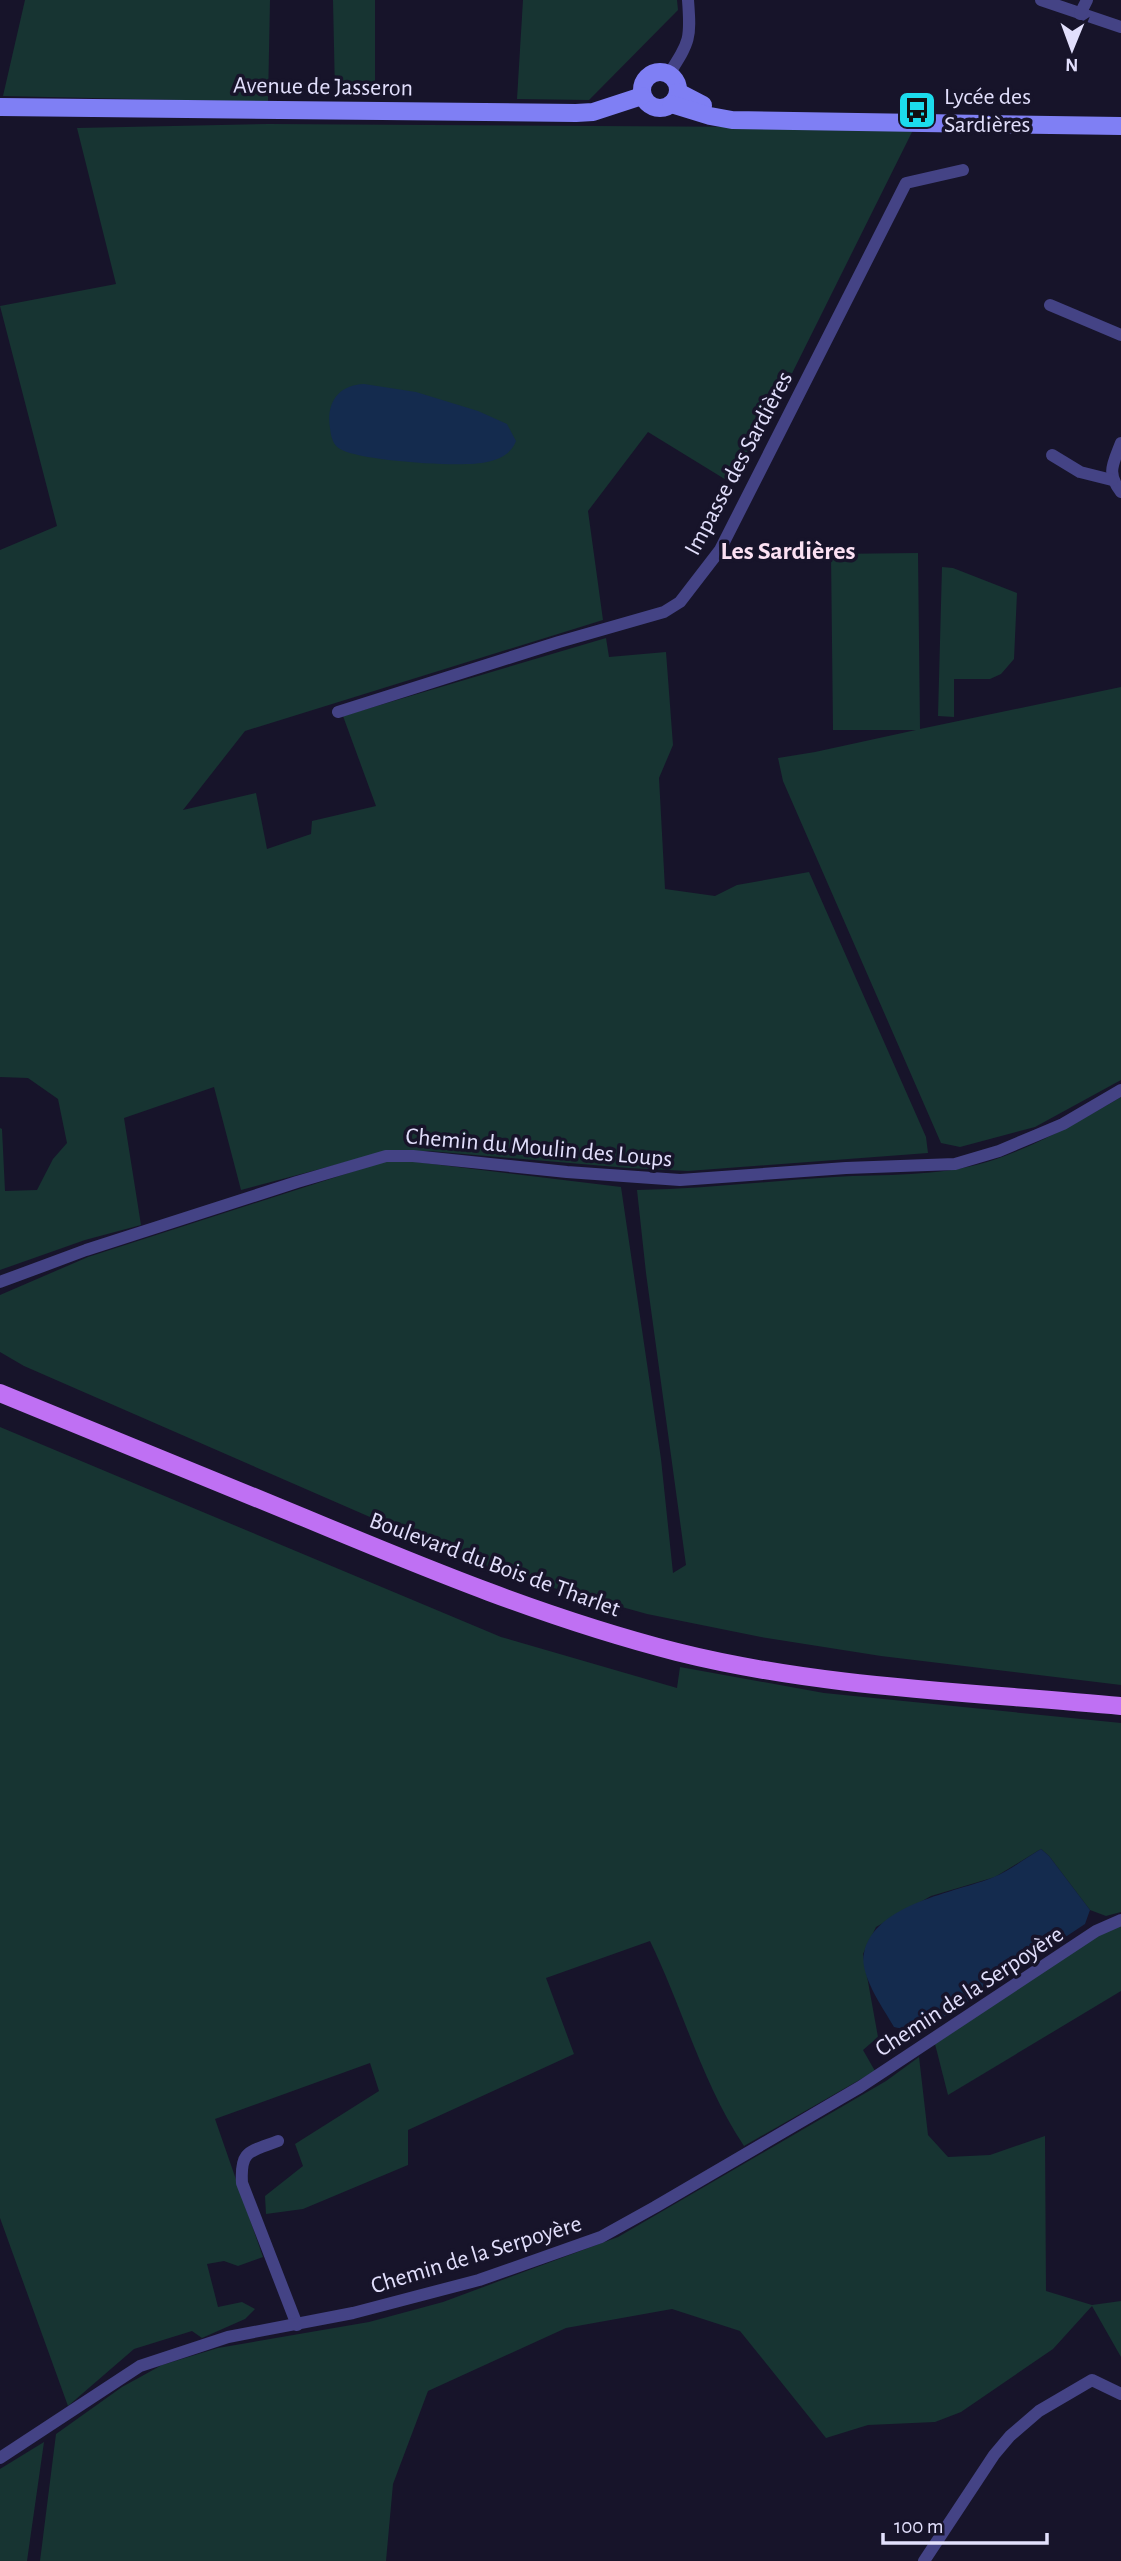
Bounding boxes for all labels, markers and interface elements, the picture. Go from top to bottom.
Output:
north arrow [1037,14,1107,84]
text: N [1065,55,1079,74]
street label: Avenue de Jasseron [233,73,413,101]
place label: Lycée des Sardières [944,85,1031,137]
bus stop icon: Lycée des Sardières [896,89,938,131]
street label: Impasse des Sardières [680,368,797,559]
district label: Les Sardières [720,538,856,564]
street label: Chemin du Moulin des Loups [405,1124,673,1172]
street label: Boulevard du Bois de Tharlet [366,1508,624,1622]
street label: Chemin de la Serpoyère [871,1922,1068,2062]
street label: Chemin de la Serpoyère [368,2211,584,2298]
scale bar [883,2502,1048,2546]
text: 100 m [894,2516,944,2537]

